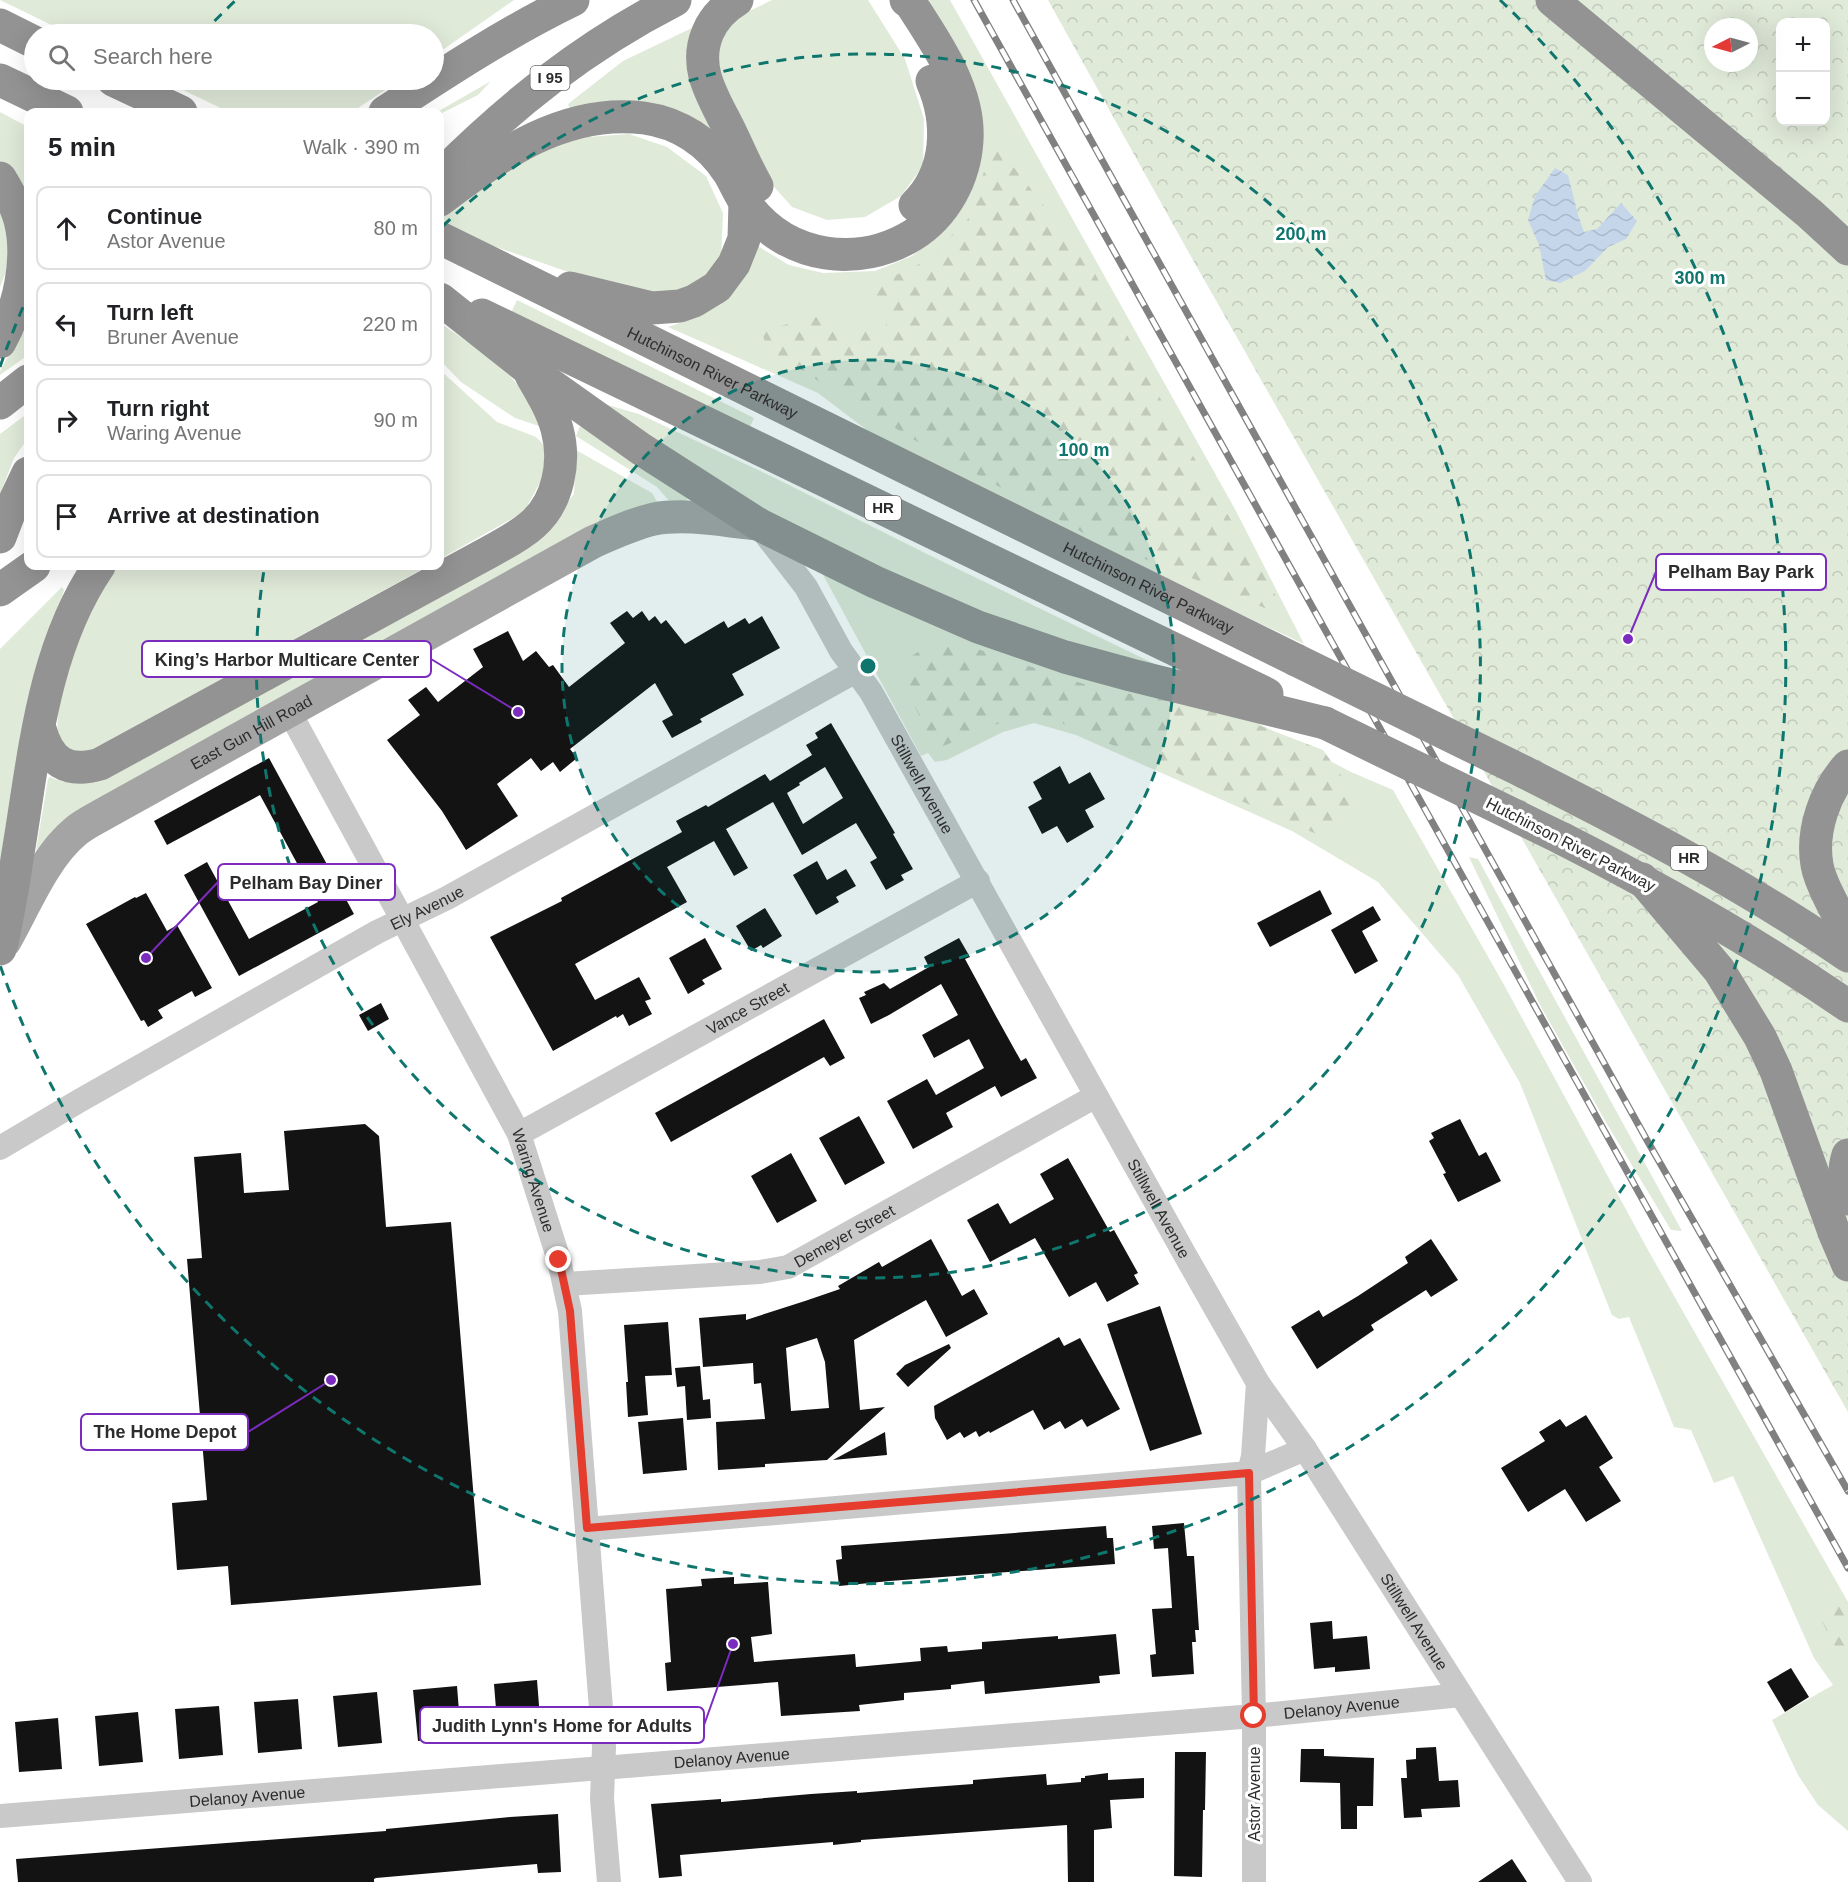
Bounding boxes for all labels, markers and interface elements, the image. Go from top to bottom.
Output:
north arrow [1704,18,1758,72]
map controls [1776,18,1830,126]
button: + [1776,18,1830,72]
search box [24,24,444,90]
icon: search [45,41,78,74]
text: Search here [93,44,213,69]
road number: I 95 [530,66,570,90]
button: − [1776,72,1830,126]
text: 5 min [48,132,116,162]
text: Walk · 390 m [303,136,420,158]
text: Continue [107,204,202,229]
icon: ahead [50,212,83,245]
text: 80 m [374,217,418,239]
text: 200 m [1275,224,1327,244]
text: Astor Avenue [107,230,226,252]
text: 300 m [1674,268,1726,288]
text: Turn left [107,300,193,325]
icon: left [50,308,83,341]
text: 220 m [362,313,418,335]
street label: Hutchinson River Parkway [624,324,800,422]
text: Bruner Avenue [107,326,239,348]
text: Turn right [107,396,209,421]
icon: right [50,404,83,437]
text: 90 m [374,409,418,431]
text: Waring Avenue [107,422,242,444]
text: 100 m [1058,440,1110,460]
road number: HR [865,496,901,520]
icon: arrive [50,500,83,533]
text: Arrive at destination [107,503,320,528]
street label: Hutchinson River Parkway [1060,539,1236,637]
callout: Pelham Bay Park [1656,554,1826,590]
text: Pelham Bay Park [1668,562,1815,582]
callout: King’s Harbor Multicare Center [142,641,431,677]
text: King’s Harbor Multicare Center [155,650,419,670]
centre of rings [858,656,878,676]
street label: East Gun Hill Road [188,692,315,773]
street label: Stillwell Avenue [887,732,956,837]
street label: Hutchinson River Parkway [1483,794,1658,895]
road number: HR [1671,846,1707,870]
callout: Pelham Bay Diner [218,864,395,900]
text: Pelham Bay Diner [229,873,383,893]
street label: Ely Avenue [388,882,467,933]
street label: Vance Street [704,979,792,1038]
street label: Waring Avenue [509,1126,558,1234]
street label: Stillwell Avenue [1124,1156,1193,1261]
street label: Demeyer Street [791,1201,898,1271]
route end [545,1246,571,1272]
callout: The Home Depot [81,1414,248,1450]
text: The Home Depot [93,1422,237,1442]
street label: Stillwell Avenue [1377,1570,1451,1673]
street label: Delanoy Avenue [1283,1693,1400,1722]
route start [1240,1702,1266,1728]
callout: Judith Lynn's Home for Adults [420,1707,704,1743]
text: Judith Lynn's Home for Adults [432,1716,692,1736]
street label: Delanoy Avenue [673,1745,790,1771]
street label: Astor Avenue [1246,1746,1263,1841]
street label: Delanoy Avenue [189,1784,306,1810]

